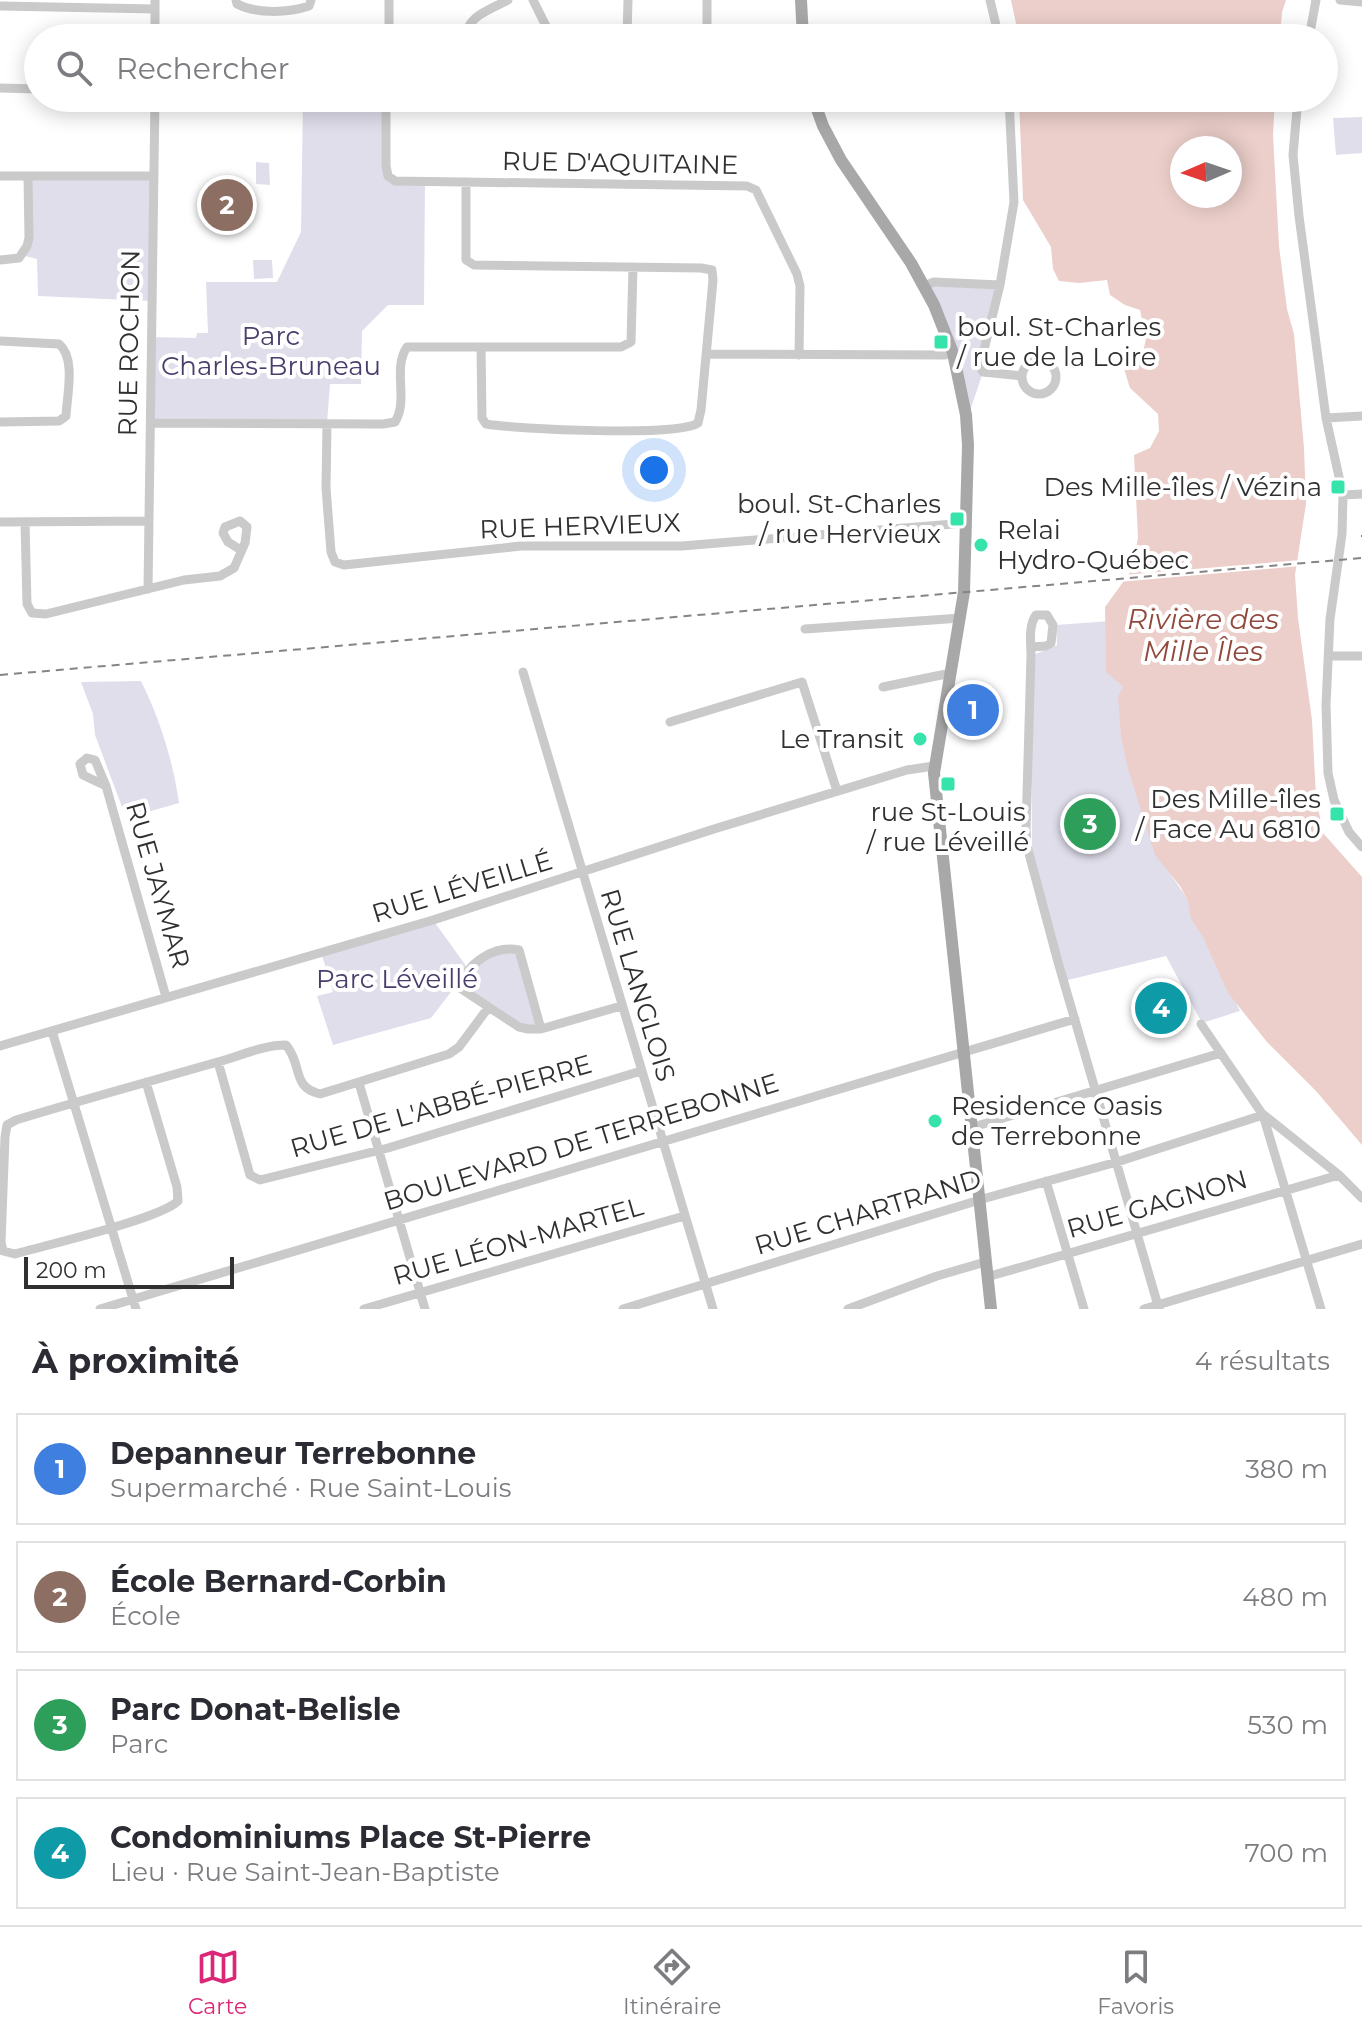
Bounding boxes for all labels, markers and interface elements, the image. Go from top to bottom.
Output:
search box [24,24,1338,112]
icon: search [52,46,96,90]
text: Rechercher [116,50,290,87]
north arrow [1170,136,1242,208]
street label: RUE D'AQUITAINE [502,145,738,181]
pin: 2 [201,175,253,235]
street label: RUE ROCHON [111,249,147,437]
place label: boul. St-Charles / rue de la Loire [956,311,1161,373]
park label: Parc Charles-Bruneau [161,320,381,382]
marker: boul. St-Charles / rue de la Loire [932,333,950,351]
your location [634,450,674,490]
place label: Des Mille-îles / Vézina [1043,471,1322,503]
marker: Des Mille-îles / Vézina [1329,478,1347,496]
place label: boul. St-Charles / rue Hervieux [737,488,941,550]
street label: RUE HERVIEUX [479,506,681,546]
marker: boul. St-Charles / rue Hervieux [948,510,966,528]
place label: Relai Hydro-Québec [997,514,1189,576]
marker: Relai Hydro-Québec [972,536,990,554]
water label: Rivière des Mille Îles [1127,602,1279,668]
pin: 1 [947,680,999,740]
place label: Le Transit [780,723,904,755]
marker: Le Transit [911,730,929,748]
marker: rue St-Louis / rue Léveillé [939,775,957,793]
place label: Des Mille-îles / Face Au 6810 [1135,783,1321,845]
pin: 3 [1064,794,1116,854]
place label: rue St-Louis / rue Léveillé [866,796,1029,858]
street label: RUE JAYMAR [119,798,197,972]
marker: Des Mille-îles / Face Au 6810 [1328,805,1346,823]
street label: RUE LÉVEILLÉ [368,844,556,930]
street label: RUE LANGLOIS [594,885,682,1085]
park label: Parc Léveillé [316,963,478,995]
pin: 4 [1135,978,1187,1038]
street label: RUE DE L'ABBÉ-PIERRE [287,1048,595,1164]
street label: BOULEVARD DE TERREBONNE [380,1067,782,1217]
place label: Residence Oasis de Terrebonne [951,1090,1163,1152]
marker: Residence Oasis de Terrebonne [926,1112,944,1130]
street label: RUE CHARTRAND [751,1162,985,1262]
street label: RUE GAGNON [1063,1163,1251,1245]
street label: RUE LÉON-MARTEL [389,1190,647,1292]
scale bar [24,1253,234,1289]
text: 200 m [36,1257,107,1284]
text: À proximité [32,1340,239,1382]
text: 4 résultats [1195,1345,1330,1377]
text: Depanneur Terrebonne [110,1435,476,1472]
text: 1 [55,1453,65,1485]
text: 380 m [1245,1453,1328,1485]
text: Supermarché · Rue Saint-Louis [110,1472,511,1504]
text: École Bernard-Corbin [110,1563,447,1600]
text: 2 [52,1581,68,1613]
text: 480 m [1242,1581,1328,1613]
text: École [110,1600,181,1632]
text: Parc Donat-Belisle [110,1691,401,1728]
text: 3 [52,1709,68,1741]
text: 530 m [1247,1709,1328,1741]
text: Parc [110,1728,168,1760]
text: Condominiums Place St-Pierre [110,1819,591,1856]
text: 4 [51,1837,69,1869]
text: 700 m [1244,1837,1328,1869]
text: Lieu · Rue Saint-Jean-Baptiste [110,1856,500,1888]
tab: Carte [188,1945,247,2020]
tab: Itinéraire [623,1945,721,2020]
tab: Favoris [1097,1945,1174,2020]

